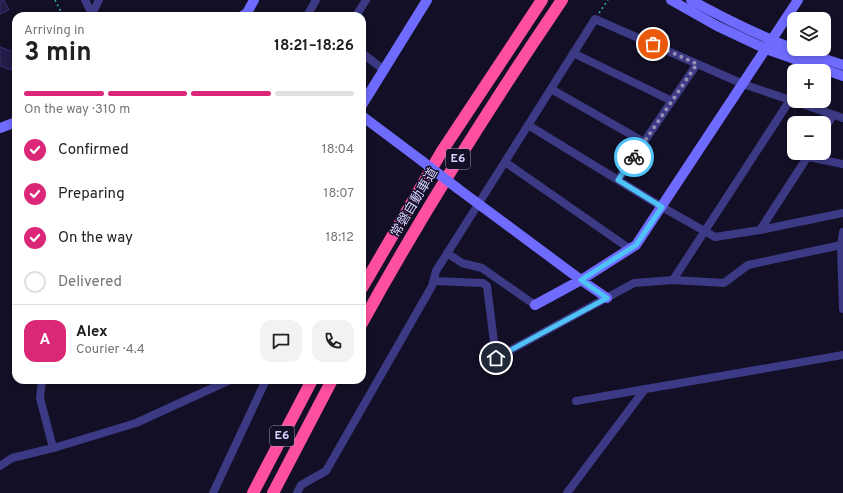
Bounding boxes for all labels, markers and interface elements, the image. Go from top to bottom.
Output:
map controls [787,12,831,160]
button: layers [787,12,831,56]
text: Arriving in [24,23,85,39]
pin [636,27,670,61]
icon: bag [642,33,664,55]
text: 3 min [24,37,92,70]
text: 18:21–18:26 [274,37,354,56]
button: + [787,64,831,108]
text: On the way · 310 m [24,102,130,118]
button: − [787,116,831,160]
courier [614,137,654,177]
icon: check [24,139,46,161]
text: Confirmed [58,141,129,160]
text: 18:04 [322,142,354,158]
icon: bike [623,146,645,168]
road number: E6 [446,149,470,169]
street label: 常磐自動車道 [388,165,442,241]
icon: check [24,183,46,205]
text: Preparing [58,185,125,204]
text: 18:07 [324,186,354,202]
icon: check [24,227,46,249]
text: On the way [58,229,133,248]
text: 18:12 [325,230,354,246]
text: Delivered [58,273,122,292]
button: chat [260,320,302,362]
button: phone [312,320,354,362]
text: Alex [76,323,108,342]
text: A [40,331,50,350]
pin [479,341,513,375]
text: Courier · 4.4 [76,342,145,358]
icon: home [485,347,507,369]
road number: E6 [270,426,294,446]

